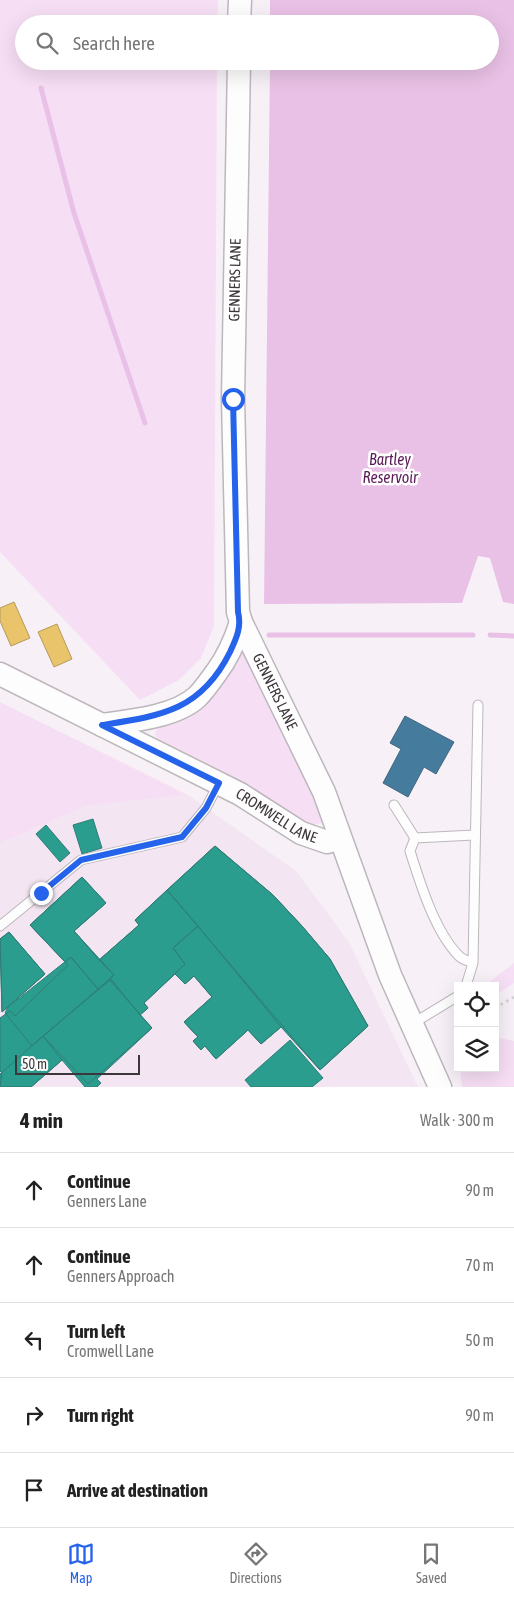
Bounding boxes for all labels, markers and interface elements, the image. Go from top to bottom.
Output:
search box [15,15,499,70]
icon: search [33,29,61,57]
text: Search here [73,32,155,54]
street label: GENNERS LANE [225,238,244,321]
route start [222,388,245,411]
water label: Bartley Reservoir [362,450,419,486]
street label: GENNERS LANE [250,650,301,733]
street label: CROMWELL LANE [233,784,320,846]
route end [30,882,53,905]
map controls [454,982,499,1072]
button: locate [454,982,499,1027]
button: layers [454,1027,499,1072]
scale bar [15,1052,140,1075]
text: 50 m [22,1056,47,1072]
text: 4 min [20,1108,63,1132]
text: Walk · 300 m [420,1111,494,1129]
text: Continue [67,1170,131,1192]
icon: ahead [20,1176,48,1204]
text: 90 m [465,1181,494,1199]
text: Genners Lane [67,1192,147,1210]
text: Continue [67,1245,131,1267]
icon: ahead [20,1251,48,1279]
text: 70 m [465,1256,494,1274]
text: Genners Approach [67,1267,174,1285]
text: Turn left [67,1320,125,1342]
icon: left [20,1326,48,1354]
text: 50 m [465,1331,494,1349]
text: Cromwell Lane [67,1342,154,1360]
icon: right [20,1401,48,1429]
text: Turn right [67,1404,134,1426]
text: 90 m [465,1406,494,1424]
icon: arrive [20,1476,48,1504]
text: Arrive at destination [67,1479,208,1501]
tab: Map [67,1540,95,1586]
tab: Directions [229,1540,282,1586]
tab: Saved [416,1540,447,1586]

